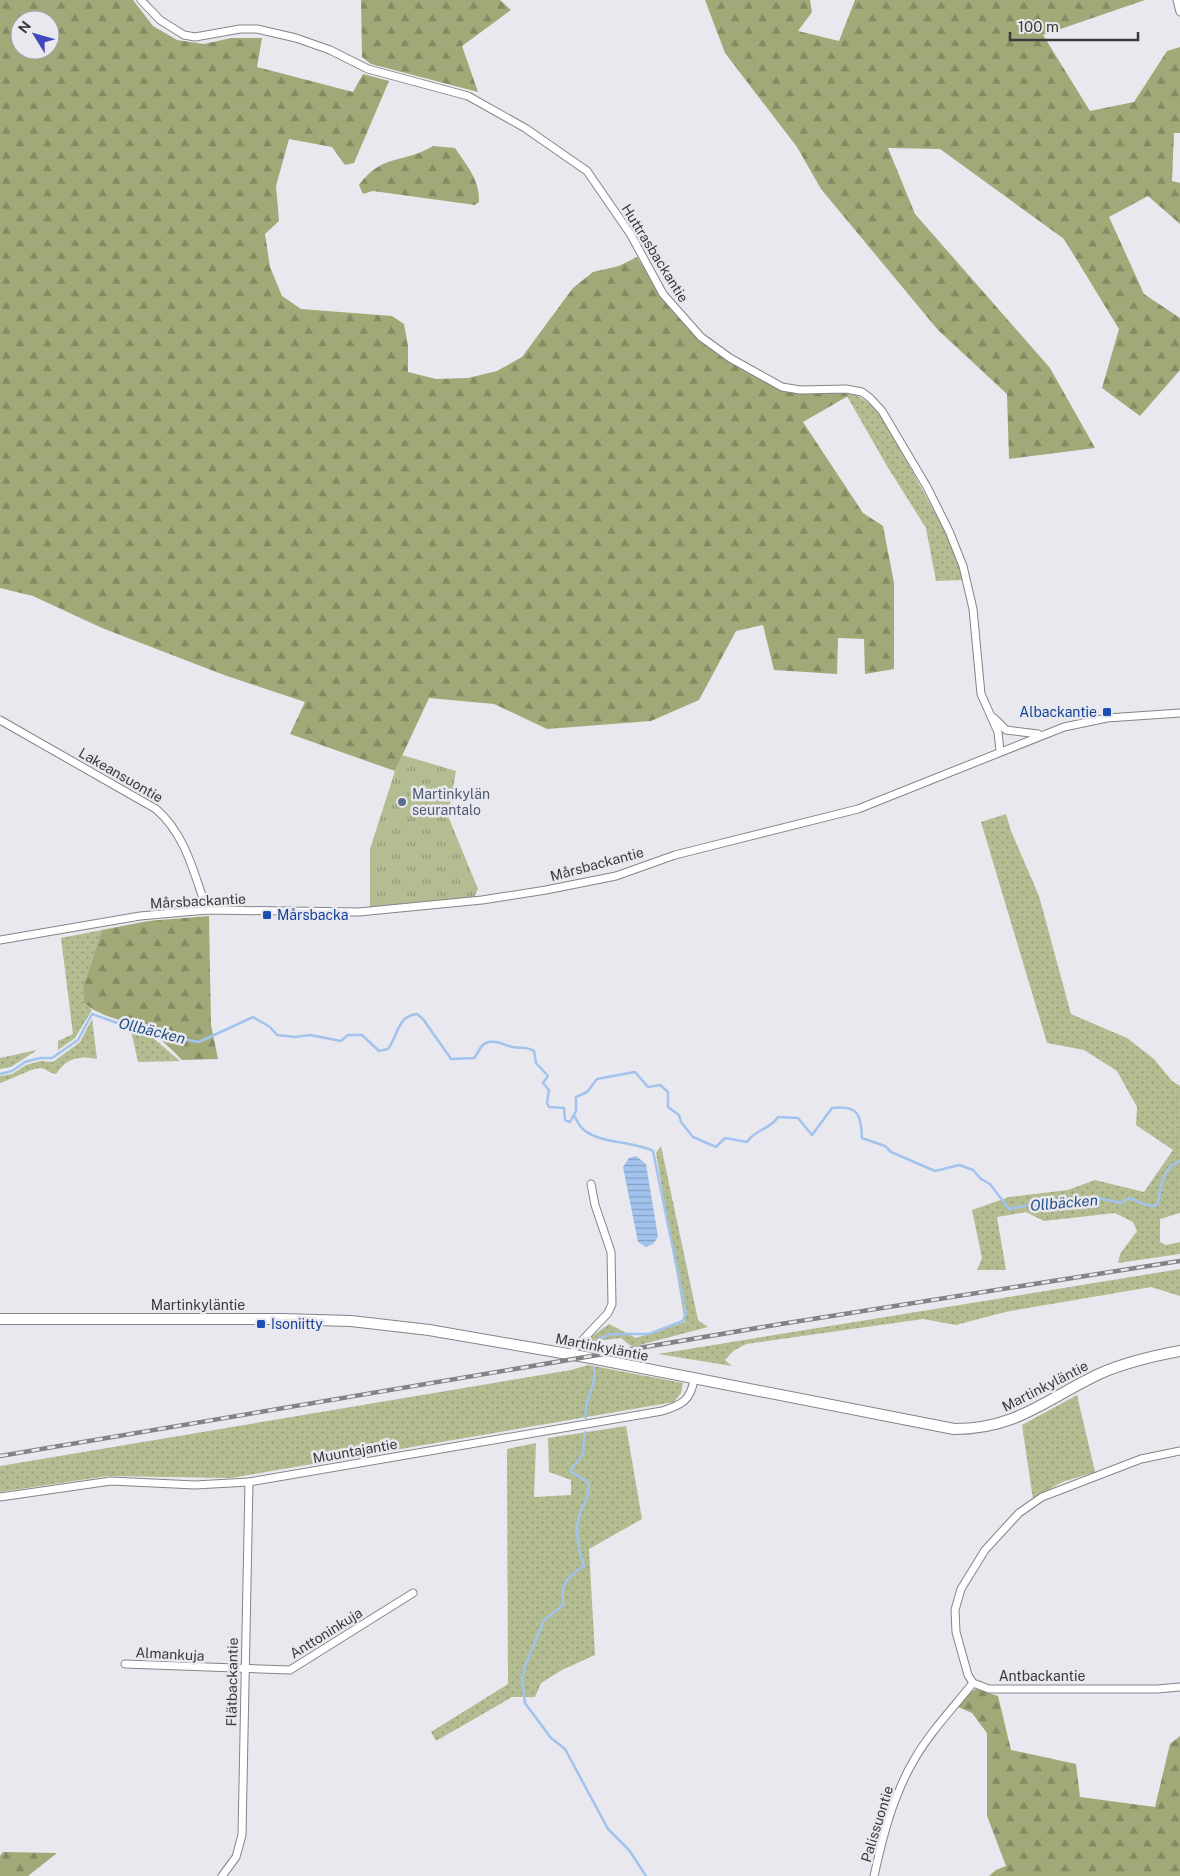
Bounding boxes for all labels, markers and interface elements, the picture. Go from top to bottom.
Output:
north arrow [10,10,60,60]
scale bar [1010,10,1138,42]
text: N [15,18,34,36]
text: 100 m [1018,18,1059,35]
street label: Huttrasbackantie [618,201,692,305]
place label: Albackantie [1019,704,1097,720]
marker: Albackantie [1101,706,1113,718]
street label: Lakeansuontie [76,744,166,806]
place label: Martinkylän seurantalo [412,786,490,818]
marker: Martinkylän seurantalo [396,796,408,808]
street label: Mårsbackantie [548,844,646,884]
street label: Mårsbackantie [150,890,246,912]
place label: Mårsbacka [277,907,349,923]
marker: Mårsbacka [261,909,273,921]
water label: Ollbäcken [117,1014,187,1047]
water label: Ollbäcken [1029,1191,1099,1214]
street label: Martinkyläntie [151,1297,245,1313]
place label: Isoniitty [271,1316,323,1332]
marker: Isoniitty [255,1318,267,1330]
street label: Martinkyläntie [554,1330,650,1364]
street label: Martinkyläntie [999,1357,1091,1415]
street label: Muuntajantie [311,1436,399,1466]
street label: Anttoninkuja [287,1604,365,1662]
street label: Flätbackantie [223,1637,241,1727]
street label: Almankuja [135,1644,205,1664]
street label: Antbackantie [999,1668,1085,1684]
street label: Palissuontie [858,1784,896,1864]

